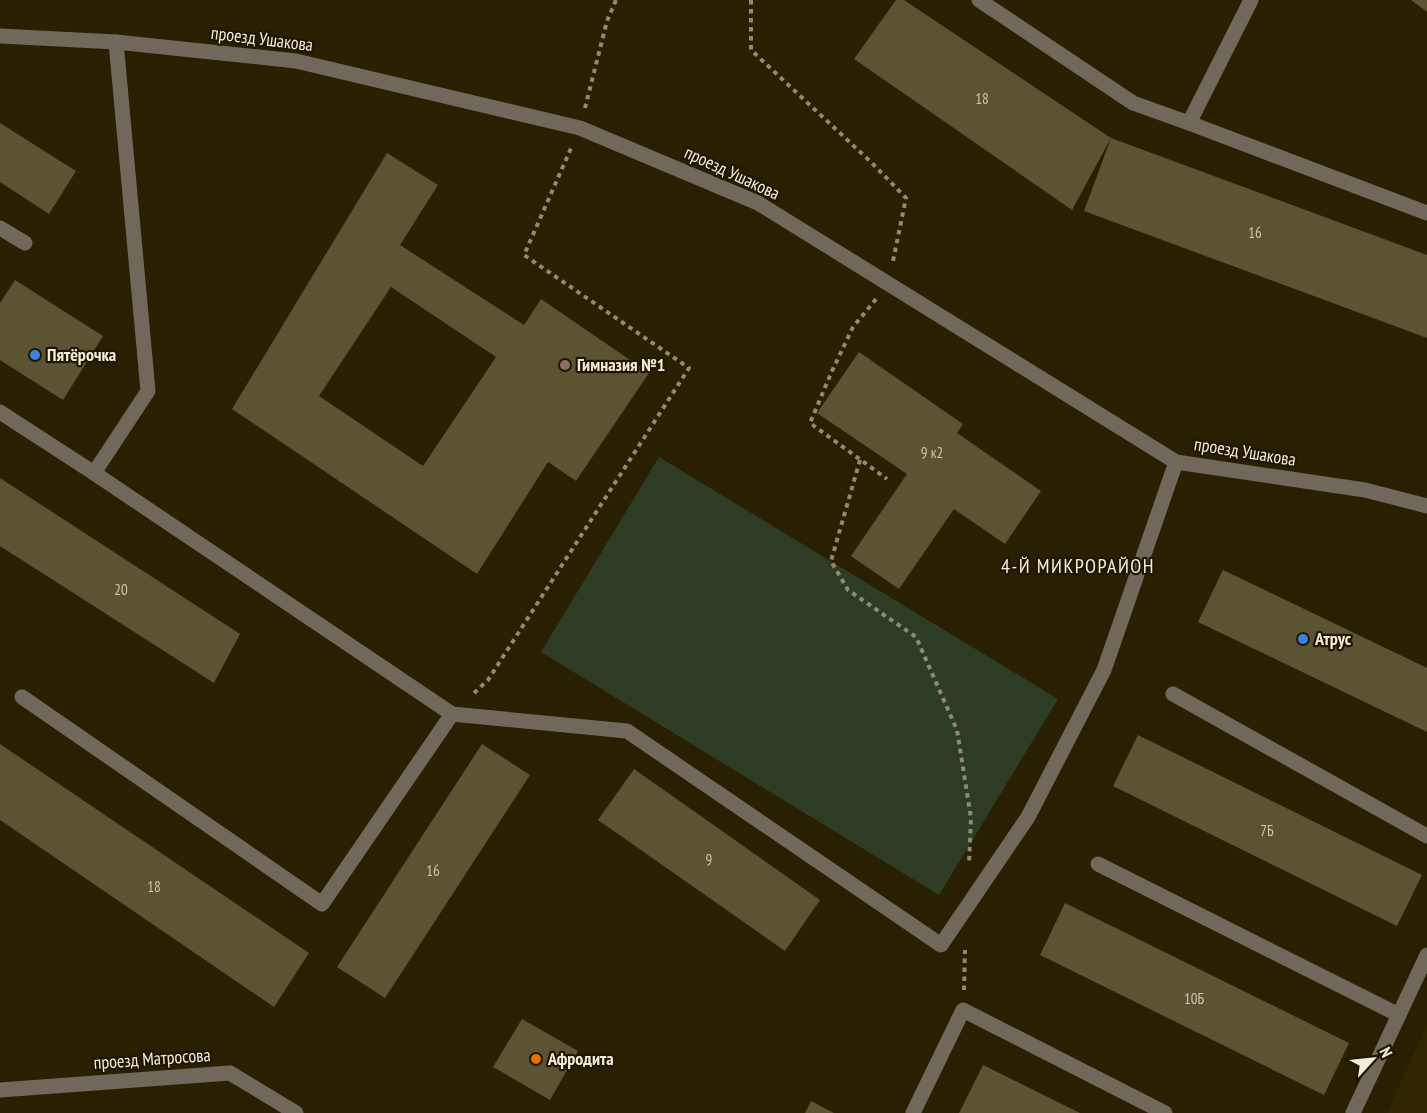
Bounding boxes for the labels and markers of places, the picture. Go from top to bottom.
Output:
place label: Пятёрочка [47,343,116,366]
marker: Пятёрочка [28,348,42,362]
place label: Гимназия №1 [577,353,665,376]
marker: Гимназия №1 [558,358,572,372]
place label: Атрус [1314,627,1352,650]
marker: Атрус [1296,632,1310,646]
place label: Афродита [547,1047,614,1070]
marker: Афродита [529,1052,543,1066]

